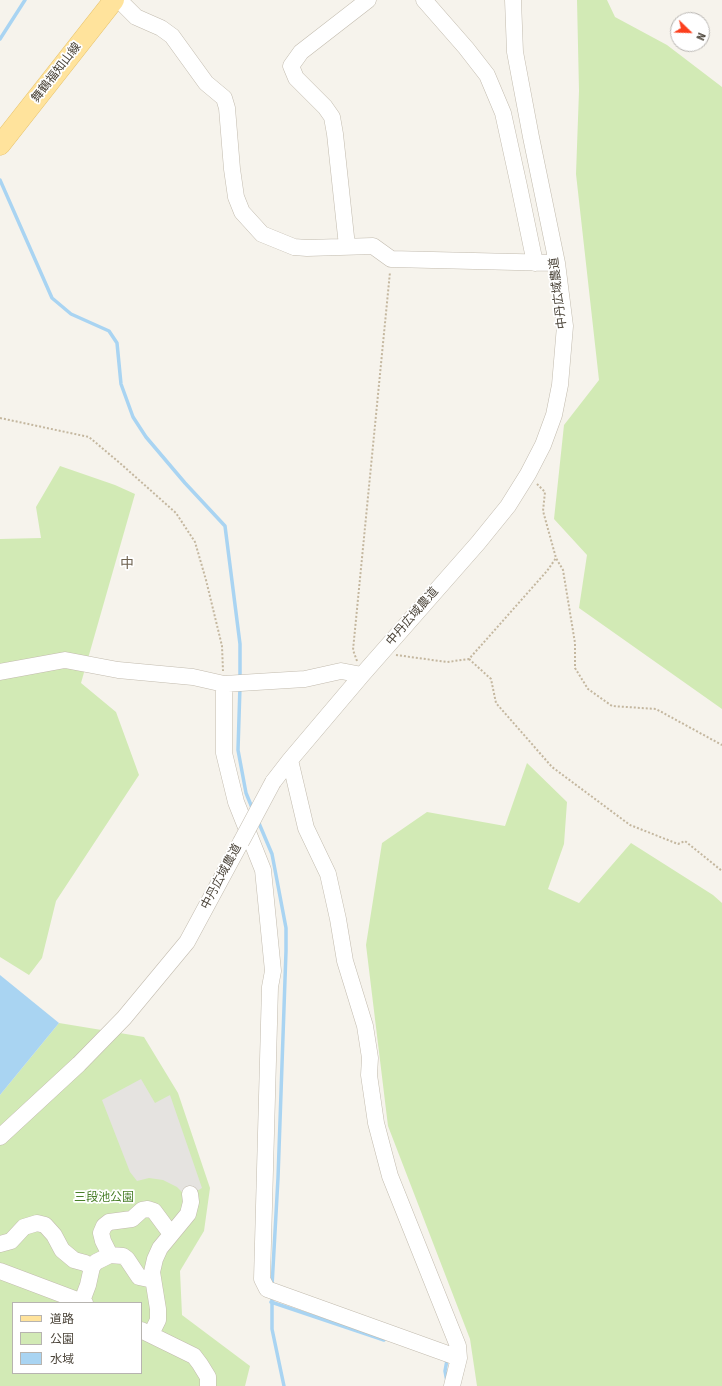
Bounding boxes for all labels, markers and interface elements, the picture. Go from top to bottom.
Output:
north arrow [670,12,710,52]
text: N [692,30,709,43]
street label: 舞鶴福知山線 [29,40,85,106]
street label: 中丹広域農道 [547,256,571,330]
district label: 中 [120,557,134,573]
street label: 中丹広域農道 [384,585,442,649]
street label: 中丹広域農道 [199,842,245,912]
park label: 三段池公園 [74,1191,134,1205]
legend [12,1302,142,1374]
text: 道路 [50,1311,74,1328]
text: 公園 [50,1331,74,1348]
text: 水域 [50,1351,74,1368]

